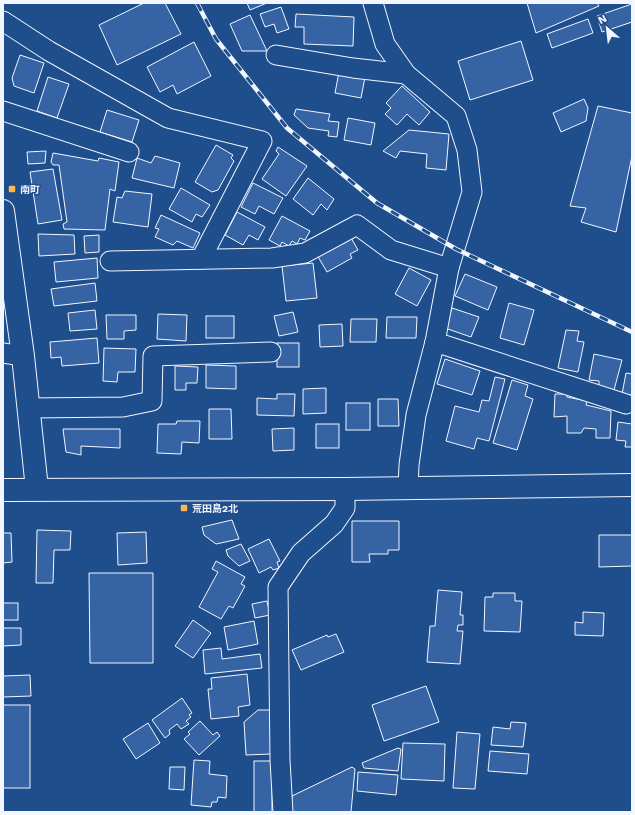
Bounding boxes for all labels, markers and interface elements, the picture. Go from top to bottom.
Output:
north arrow [587,8,627,48]
text: N [596,12,609,27]
marker: 南町 [7,184,17,194]
place label: 南町 [20,184,40,195]
marker: 荒田島2北 [179,503,189,513]
place label: 荒田島2北 [192,503,238,514]

